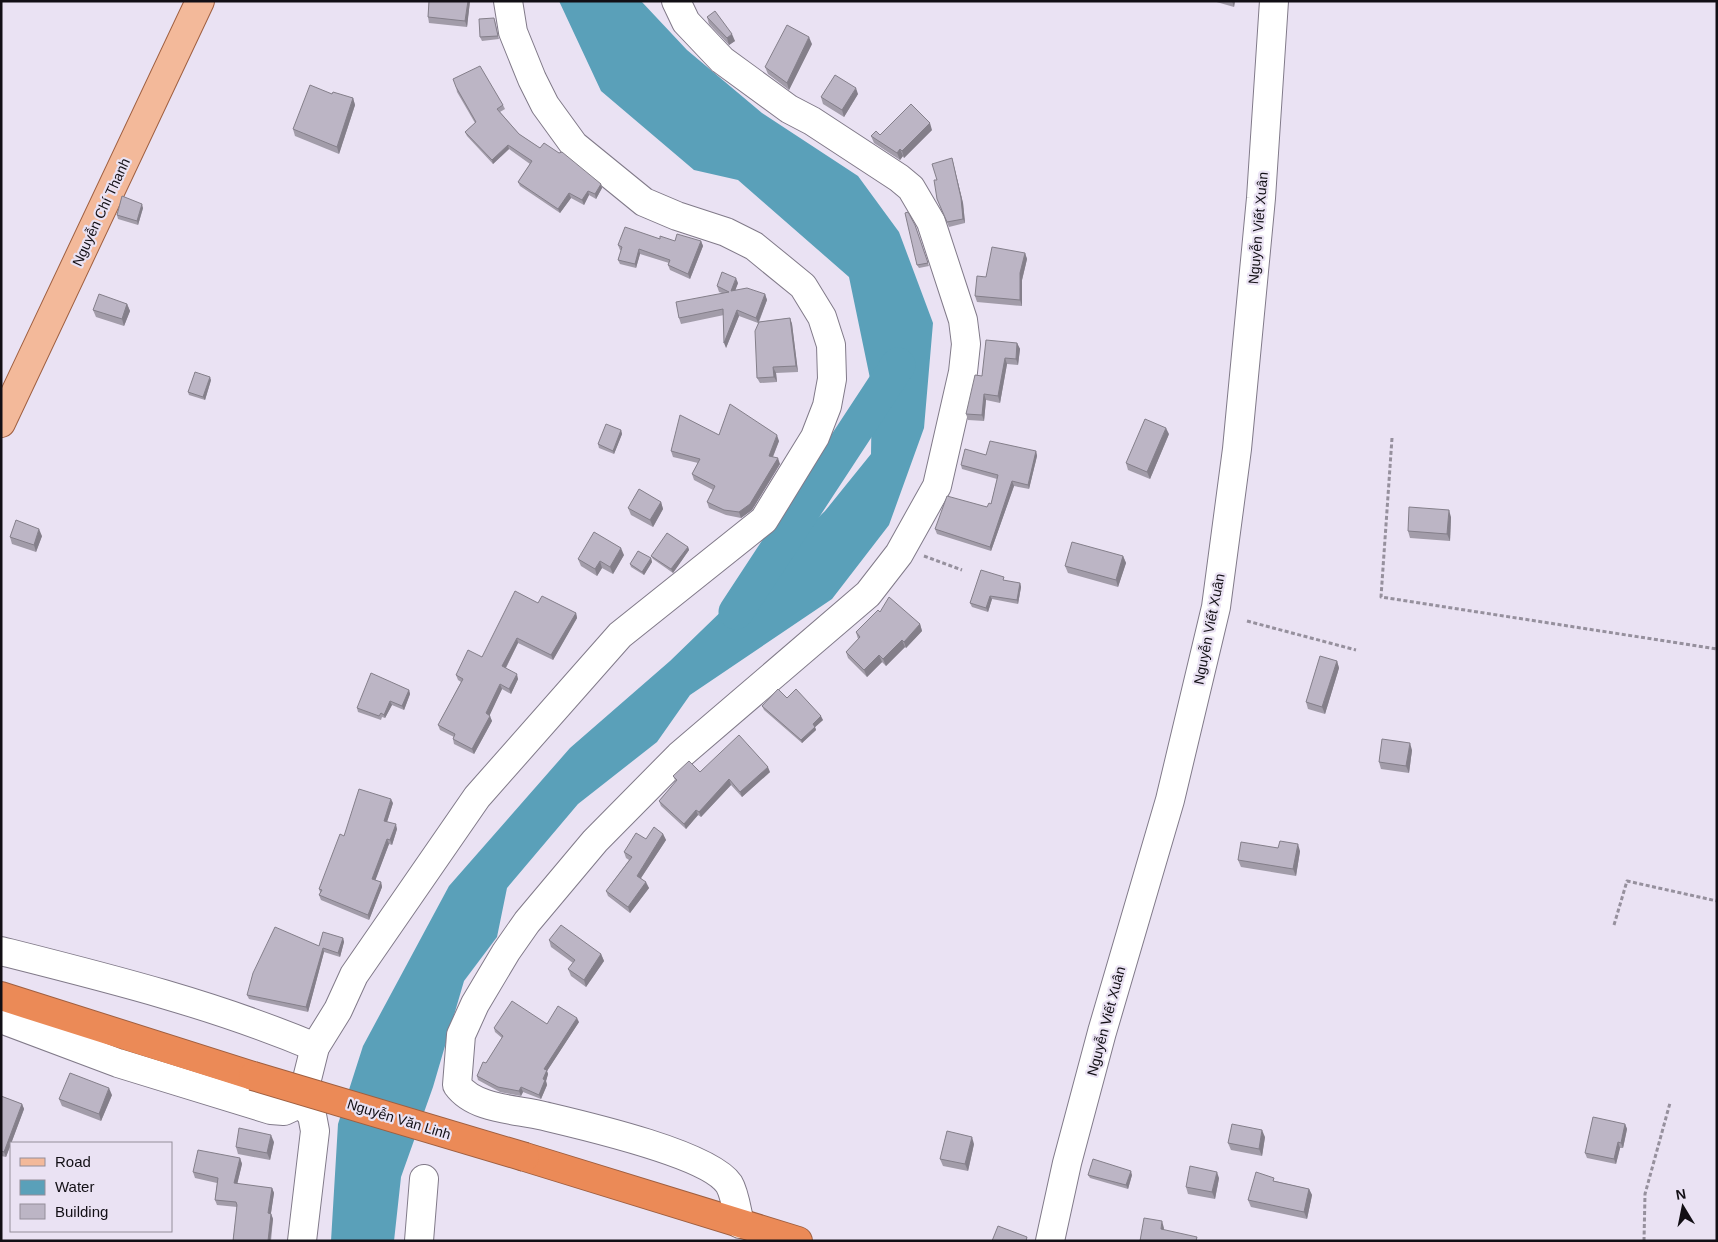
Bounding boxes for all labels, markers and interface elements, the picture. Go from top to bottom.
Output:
street label: Nguyễn Chí Thanh [69,155,133,269]
street label: Nguyễn Viết Xuân [1245,171,1271,285]
street label: Nguyễn Viết Xuân [1190,572,1228,686]
street label: Nguyễn Viết Xuân [1084,965,1128,1077]
street label: Nguyễn Văn Linh [345,1096,453,1142]
legend [10,1142,172,1232]
text: Road [55,1153,91,1170]
text: Water [55,1178,94,1195]
north arrow [1658,1182,1708,1232]
text: N [1674,1185,1687,1203]
text: Building [55,1203,108,1220]

